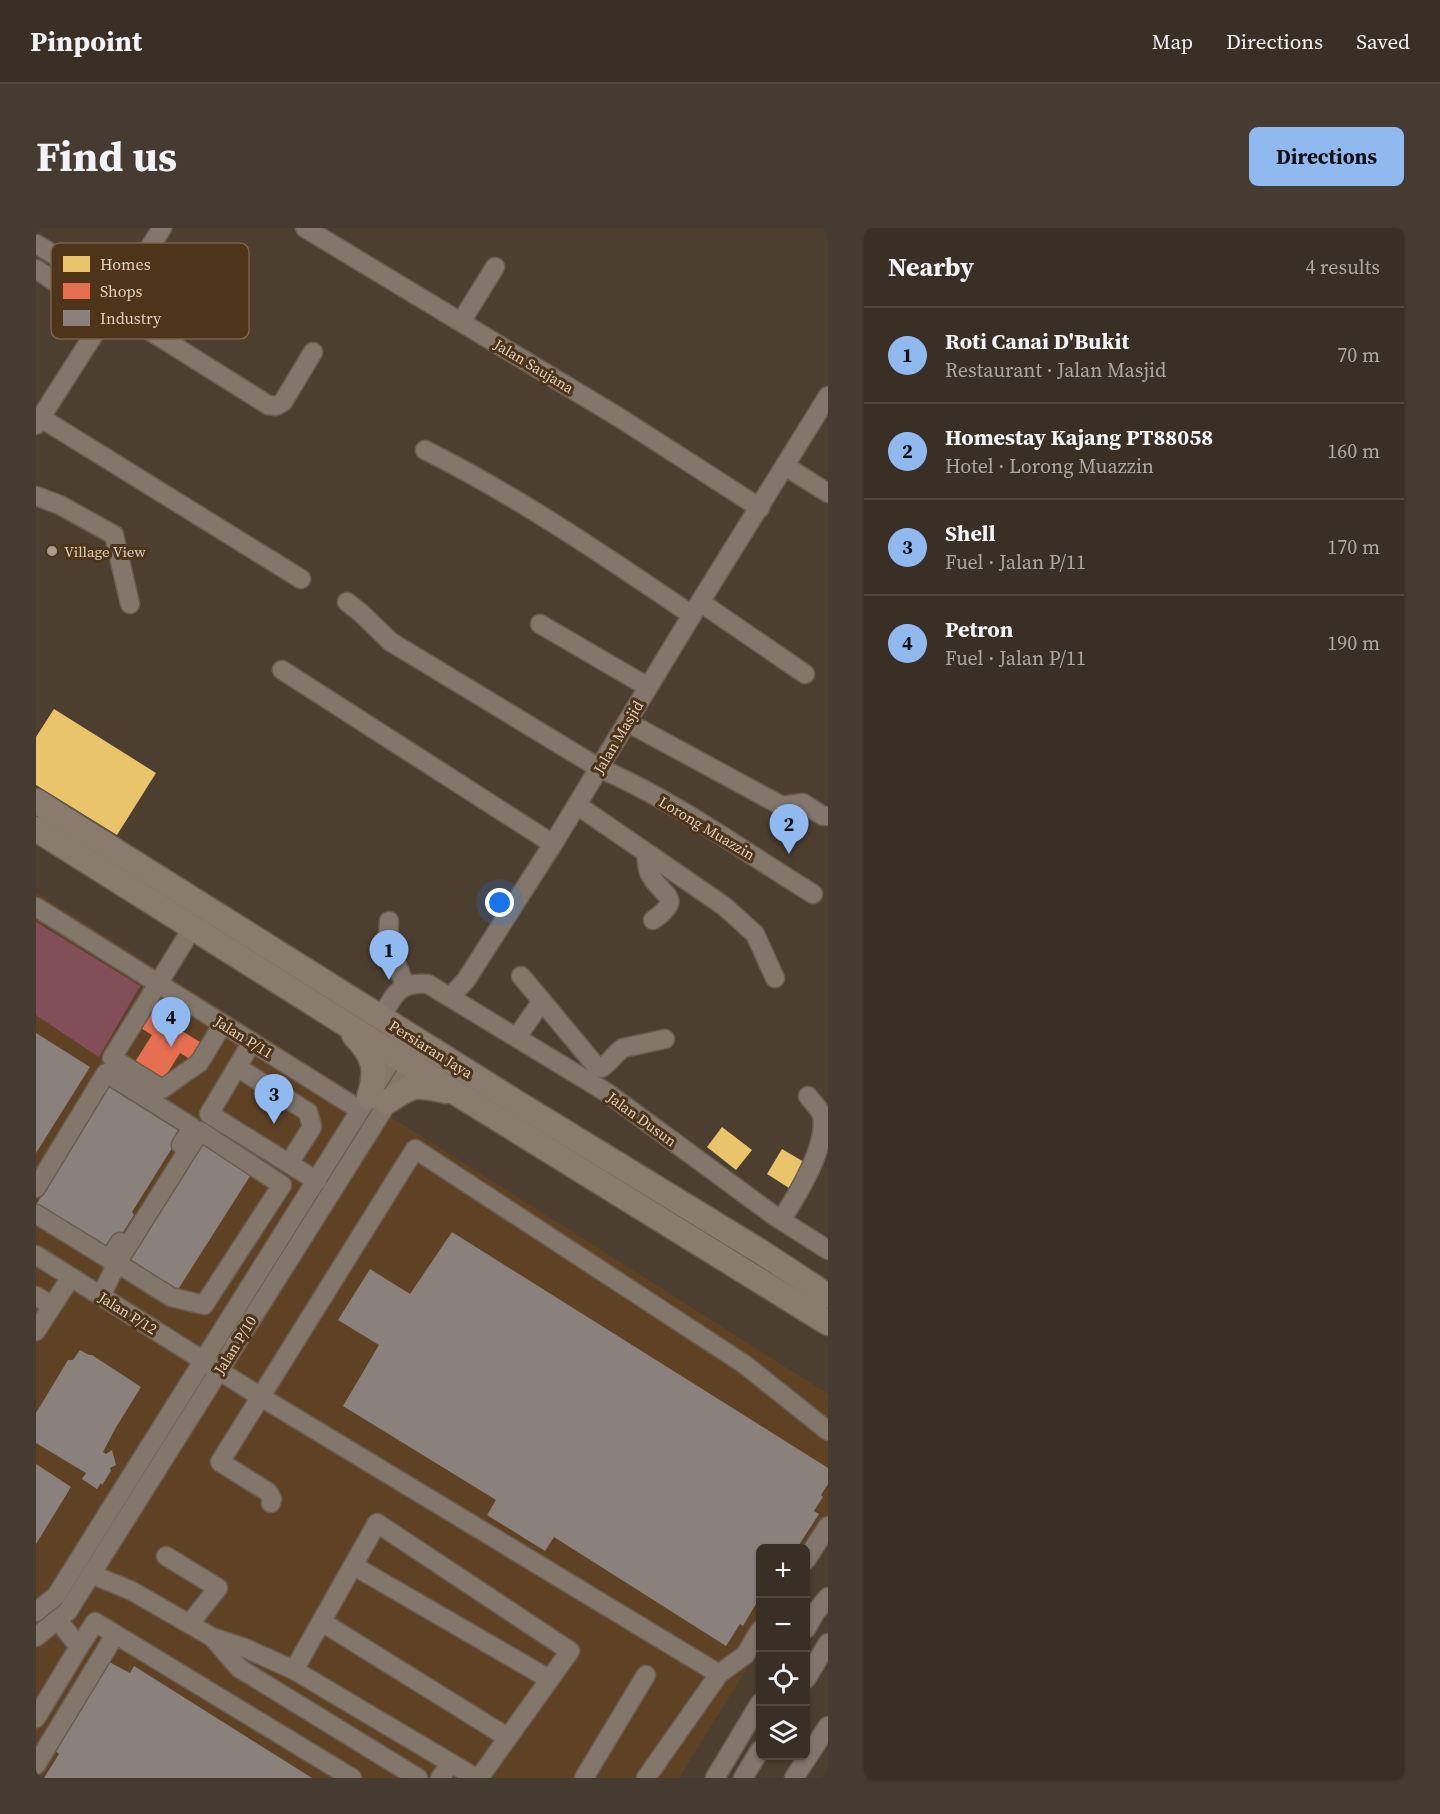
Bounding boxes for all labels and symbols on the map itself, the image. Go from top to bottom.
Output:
legend [51,243,249,339]
text: Homes [100,253,151,275]
text: Shops [100,280,143,302]
text: Industry [100,307,162,329]
street label: Jalan Saujana [489,333,578,398]
place label: Village View [64,541,146,562]
marker: Village View [45,544,59,558]
street label: Jalan Masjid [587,696,648,778]
street label: Lorong Muazzin [655,791,759,865]
pin: 2 [770,804,808,854]
your location [485,888,514,917]
pin: 1 [370,930,408,980]
pin: 4 [152,998,190,1047]
street label: Jalan P/11 [210,1010,277,1063]
street label: Persiaran Jaya [385,1015,477,1083]
pin: 3 [254,1074,294,1124]
street label: Jalan Dusun [602,1086,681,1151]
street label: Jalan P/12 [94,1286,161,1339]
street label: Jalan P/10 [208,1312,261,1379]

